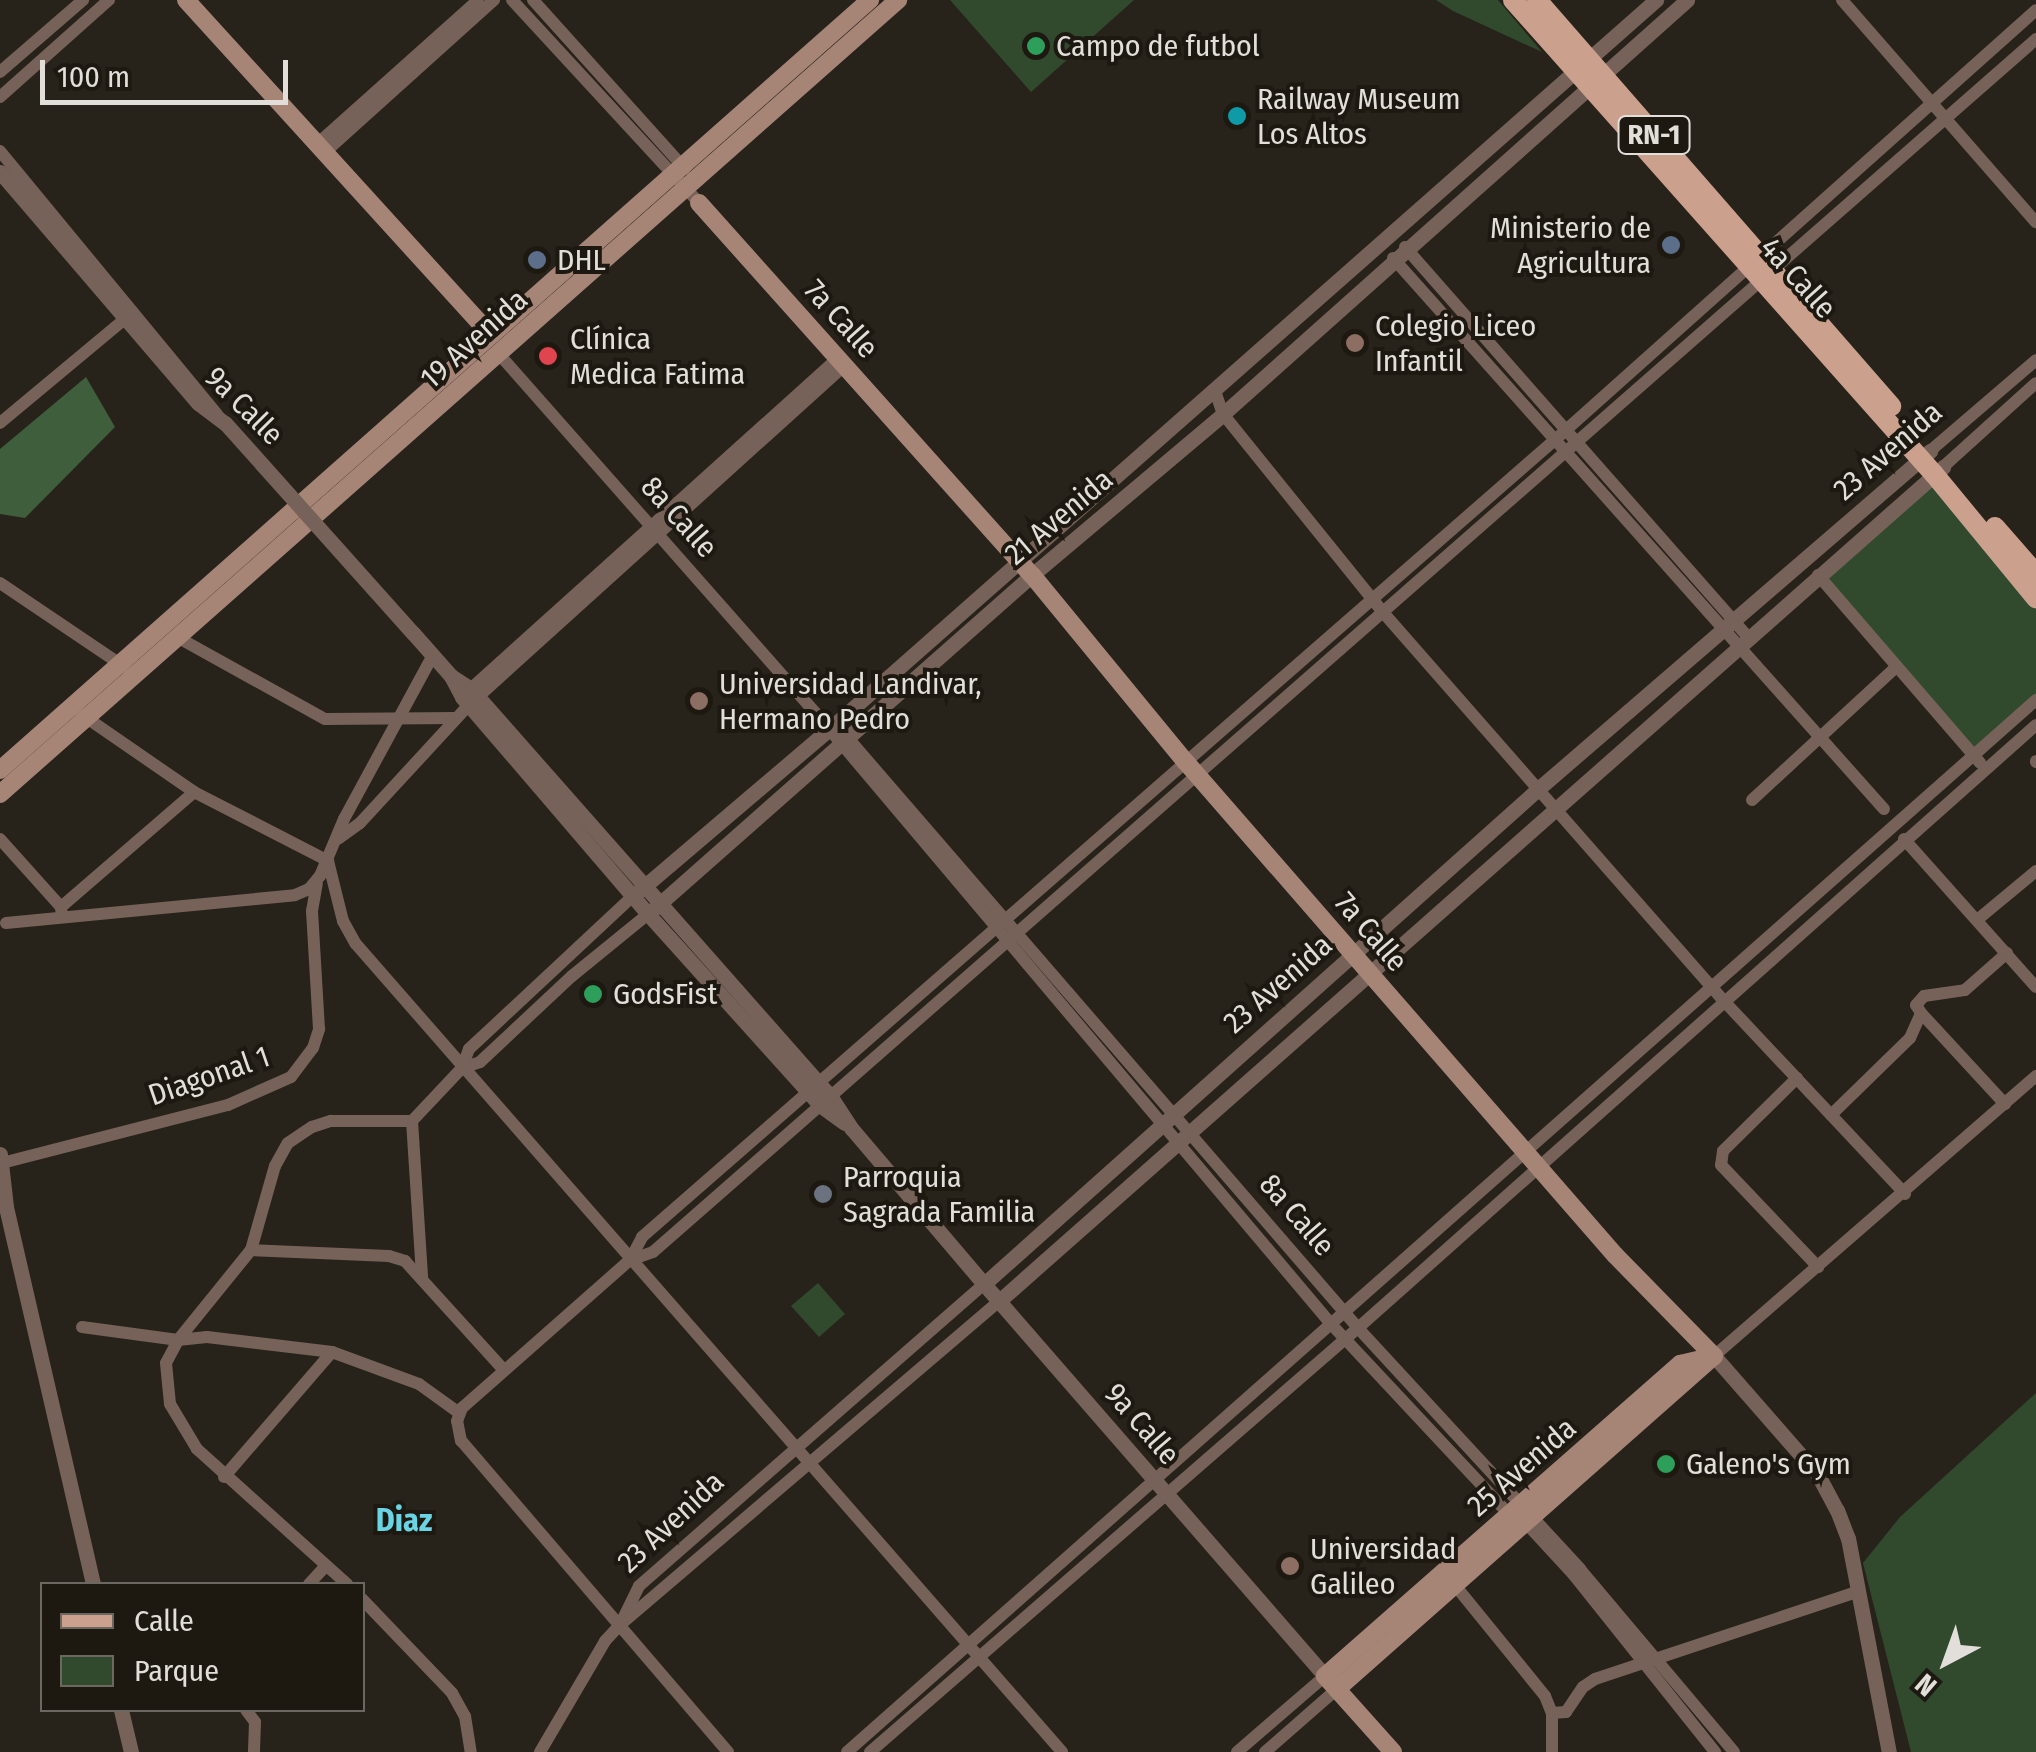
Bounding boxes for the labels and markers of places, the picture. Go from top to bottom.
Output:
place label: Campo de futbol [1056,28,1260,64]
marker: Campo de futbol [1025,35,1047,57]
place label: Railway Museum Los Altos [1257,81,1461,152]
marker: Railway Museum Los Altos [1226,105,1248,127]
place label: Ministerio de Agricultura [1490,210,1651,280]
marker: Ministerio de Agricultura [1660,234,1682,256]
place label: DHL [557,242,606,278]
marker: DHL [526,249,548,271]
place label: Colegio Liceo Infantil [1375,308,1536,378]
place label: Clínica Medica Fatima [570,321,745,392]
marker: Colegio Liceo Infantil [1344,332,1366,354]
marker: Clínica Medica Fatima [535,343,561,369]
place label: Universidad Landivar, Hermano Pedro [719,666,982,736]
marker: Universidad Landivar, Hermano Pedro [688,690,710,712]
place label: GodsFist [613,976,717,1012]
marker: GodsFist [582,983,604,1005]
place label: Parroquia Sagrada Familia [843,1159,1035,1230]
marker: Parroquia Sagrada Familia [812,1183,834,1205]
place label: Galeno's Gym [1686,1446,1851,1482]
marker: Galeno's Gym [1655,1453,1677,1475]
place label: Universidad Galileo [1310,1531,1456,1602]
marker: Universidad Galileo [1279,1555,1301,1577]

